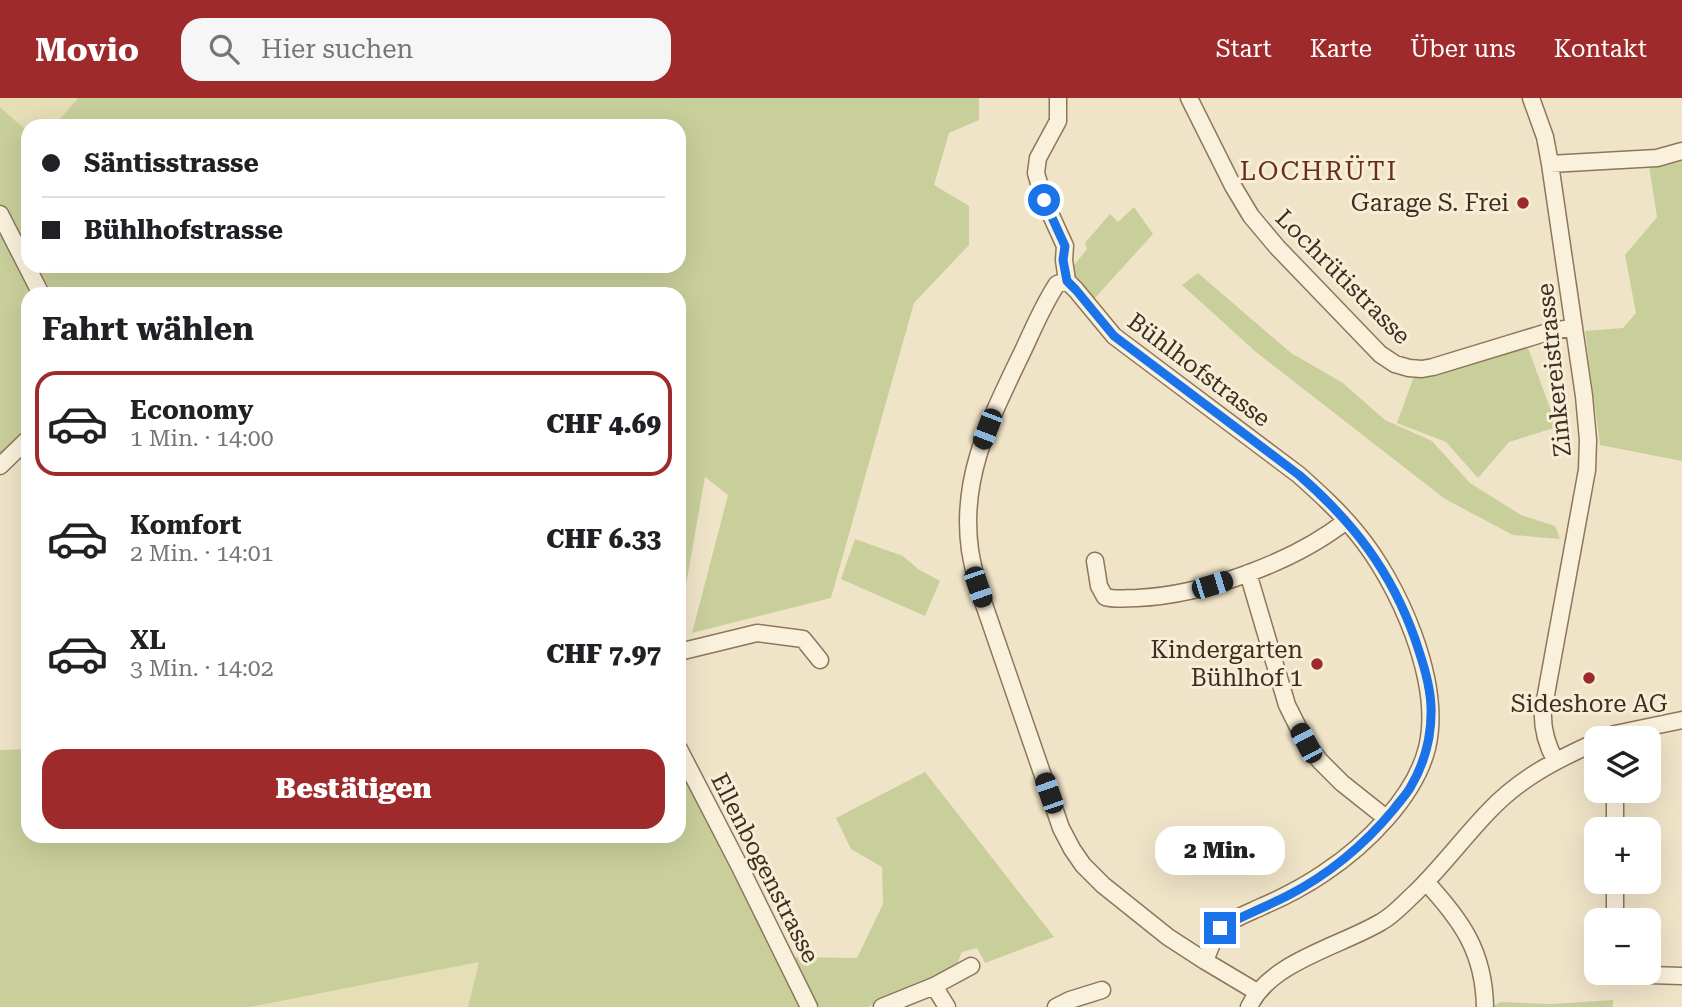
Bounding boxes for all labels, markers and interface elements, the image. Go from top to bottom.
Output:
search box [181,18,671,81]
text: Movio [35,30,139,69]
icon: search [205,30,243,68]
text: Hier suchen [261,34,413,64]
text: Start [1216,35,1272,63]
text: Karte [1310,35,1372,63]
text: Über uns [1410,35,1516,63]
text: Kontakt [1554,35,1647,63]
text: Säntisstrasse [84,148,259,178]
district label: LOCHRÜTI [1240,155,1398,186]
route start [1028,184,1060,216]
place label: Garage S. Frei [1351,189,1509,217]
marker: Garage S. Frei [1515,195,1531,211]
street label: Lochrütistrasse [1270,204,1416,350]
text: Bühlhofstrasse [84,215,283,245]
street label: Zinkereistrasse [1531,282,1577,458]
street label: Bühlhofstrasse [1122,307,1276,433]
text: Fahrt wählen [42,310,254,348]
icon: car [46,392,109,455]
text: Economy [130,395,253,425]
car [970,406,1005,452]
text: CHF 4.69 [546,409,661,439]
text: 1 Min. · 14:00 [130,425,274,452]
icon: car [46,507,109,570]
text: Komfort [130,510,242,540]
text: CHF 6.33 [546,524,661,554]
text: 2 Min. · 14:01 [130,540,274,567]
car [962,564,995,610]
car [1189,569,1236,601]
icon: car [46,622,109,685]
text: XL [130,625,166,655]
place label: Kindergarten Bühlhof 1 [1150,636,1303,692]
text: CHF 7.97 [546,639,661,669]
text: 3 Min. · 14:02 [130,655,274,682]
marker: Kindergarten Bühlhof 1 [1309,656,1325,672]
marker: Sideshore AG [1581,670,1597,686]
place label: Sideshore AG [1511,690,1668,718]
car [1287,720,1326,766]
map controls [1584,726,1661,985]
button: layers [1584,726,1661,803]
button: Bestätigen [42,749,665,829]
street label: Ellenbogenstrasse [705,769,825,967]
car [1033,770,1066,816]
button: + [1584,817,1661,894]
callout: 2 Min. [1155,826,1285,876]
text: 2 Min. [1184,837,1256,864]
button: − [1584,908,1661,985]
route end [1204,912,1236,944]

